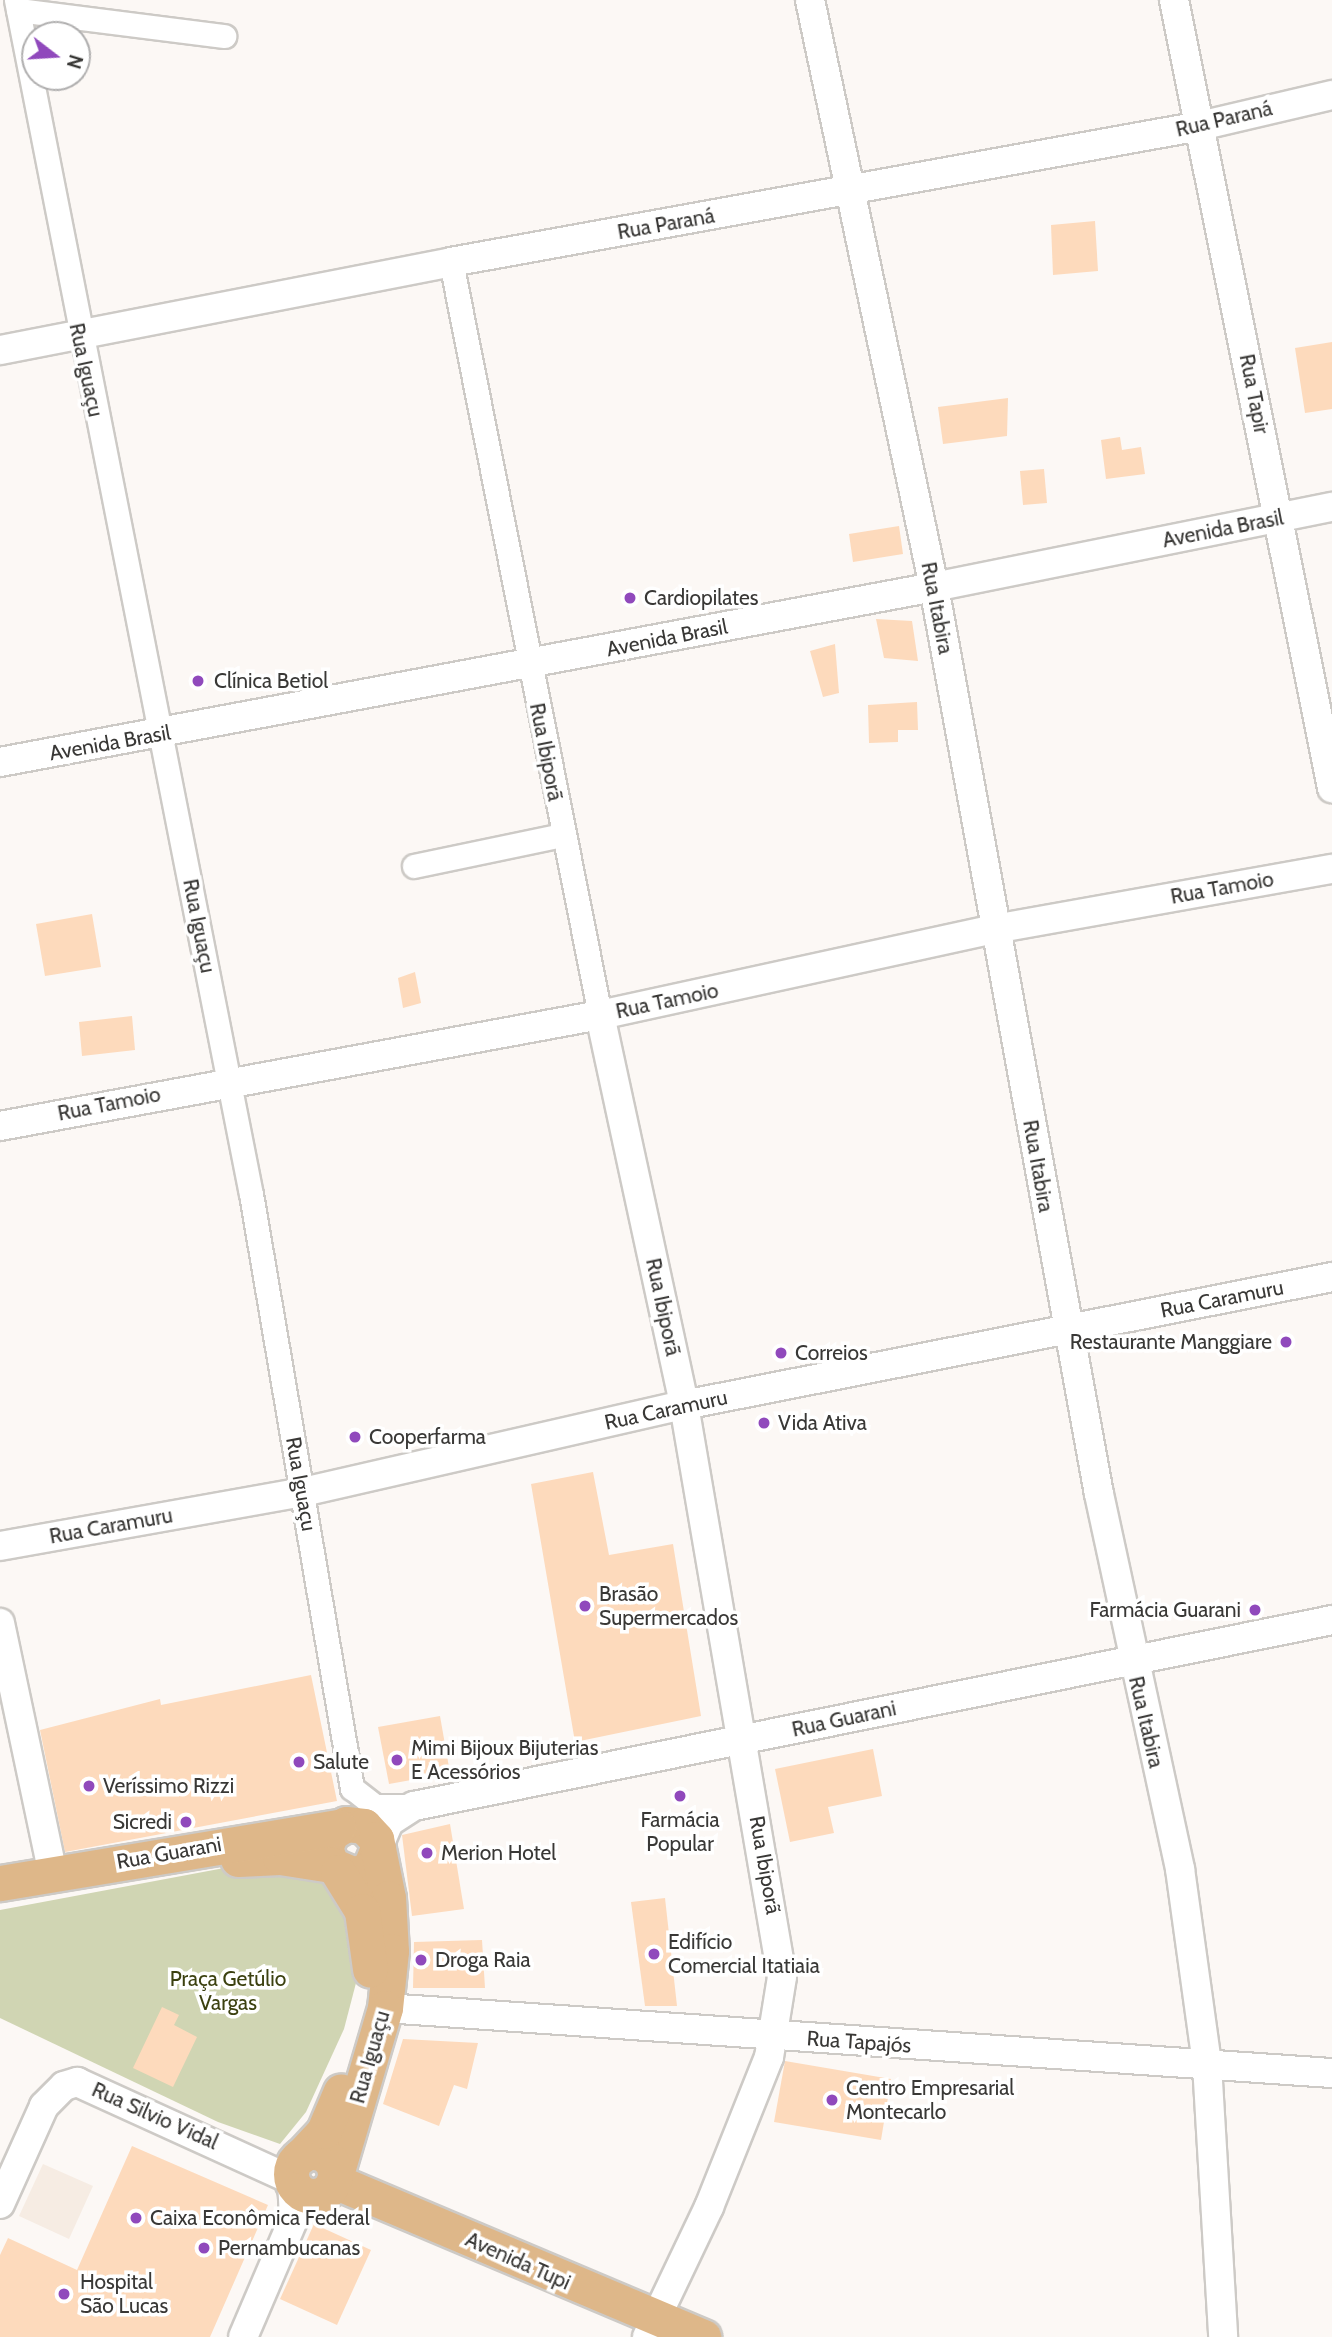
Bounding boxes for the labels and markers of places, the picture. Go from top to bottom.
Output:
place label: Cardiopilates [644,585,758,611]
marker: Cardiopilates [622,590,638,606]
place label: Clínica Betiol [214,668,328,694]
marker: Clínica Betiol [188,671,208,691]
place label: Restaurante Manggiare [1070,1329,1272,1355]
marker: Restaurante Manggiare [1278,1334,1294,1350]
place label: Correios [795,1340,868,1366]
marker: Correios [773,1345,789,1361]
place label: Vida Ativa [778,1410,867,1436]
marker: Vida Ativa [756,1415,772,1431]
place label: Cooperfarma [369,1424,486,1450]
marker: Cooperfarma [347,1429,363,1445]
place label: Brasão Supermercados [599,1581,738,1631]
place label: Farmácia Guarani [1089,1597,1241,1623]
marker: Brasão Supermercados [577,1598,593,1614]
marker: Farmácia Guarani [1247,1602,1263,1618]
place label: Mimi Bijoux Bijuterias E Acessórios [411,1735,598,1785]
place label: Salute [313,1749,369,1775]
marker: Mimi Bijoux Bijuterias E Acessórios [389,1752,405,1768]
marker: Salute [291,1754,307,1770]
place label: Veríssimo Rizzi [103,1773,234,1799]
marker: Veríssimo Rizzi [81,1778,97,1794]
marker: Farmácia Popular [672,1788,688,1804]
place label: Farmácia Popular [640,1807,720,1857]
place label: Sicredi [113,1809,172,1835]
marker: Sicredi [178,1814,194,1830]
place label: Merion Hotel [441,1840,556,1866]
marker: Merion Hotel [419,1845,435,1861]
place label: Edifício Comercial Itatiaia [668,1929,820,1979]
marker: Edifício Comercial Itatiaia [646,1946,662,1962]
place label: Droga Raia [435,1947,530,1973]
marker: Droga Raia [413,1952,429,1968]
place label: Centro Empresarial Montecarlo [846,2075,1014,2125]
marker: Centro Empresarial Montecarlo [824,2092,840,2108]
place label: Caixa Econômica Federal [150,2205,370,2231]
marker: Caixa Econômica Federal [128,2210,144,2226]
place label: Pernambucanas [218,2235,360,2261]
marker: Pernambucanas [196,2240,212,2256]
place label: Hospital São Lucas [80,2269,168,2319]
marker: Hospital São Lucas [54,2284,74,2304]

